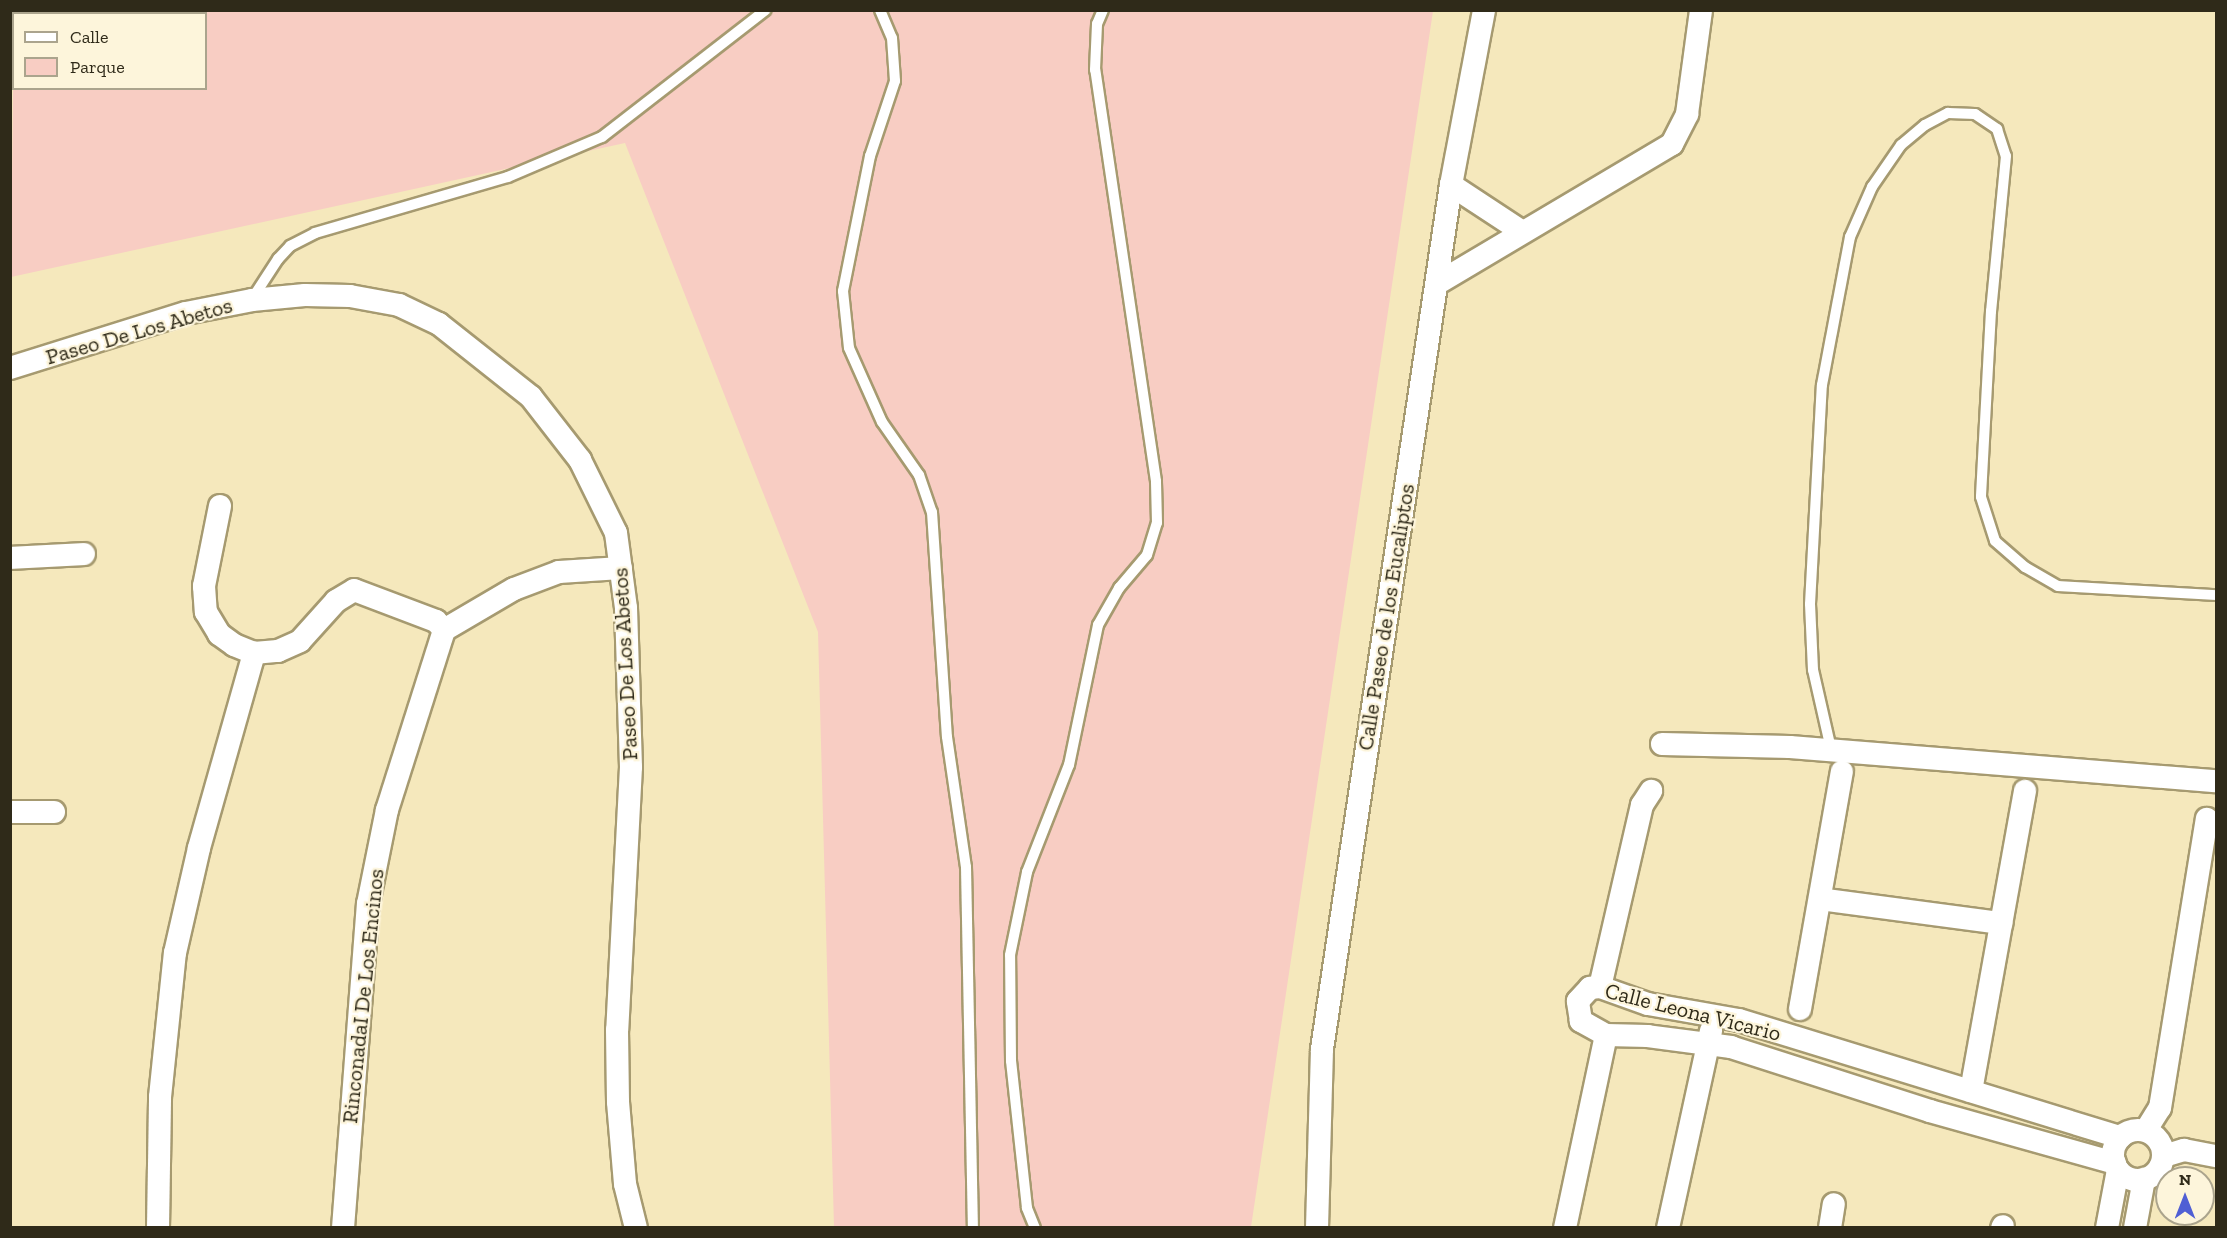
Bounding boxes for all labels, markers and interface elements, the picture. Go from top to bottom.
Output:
legend [12,12,207,90]
text: Calle [70,26,108,48]
text: Parque [70,56,125,78]
street label: Paseo De Los Abetos [42,292,236,370]
street label: Calle Paseo de los Eucaliptos [1352,482,1420,752]
street label: Paseo De Los Abetos [607,567,643,761]
street label: RinconadaI De Los Encinos [336,867,390,1125]
street label: Calle Leona Vicario [1602,977,1784,1047]
north arrow [2155,1166,2215,1226]
text: N [2179,1170,2191,1189]

